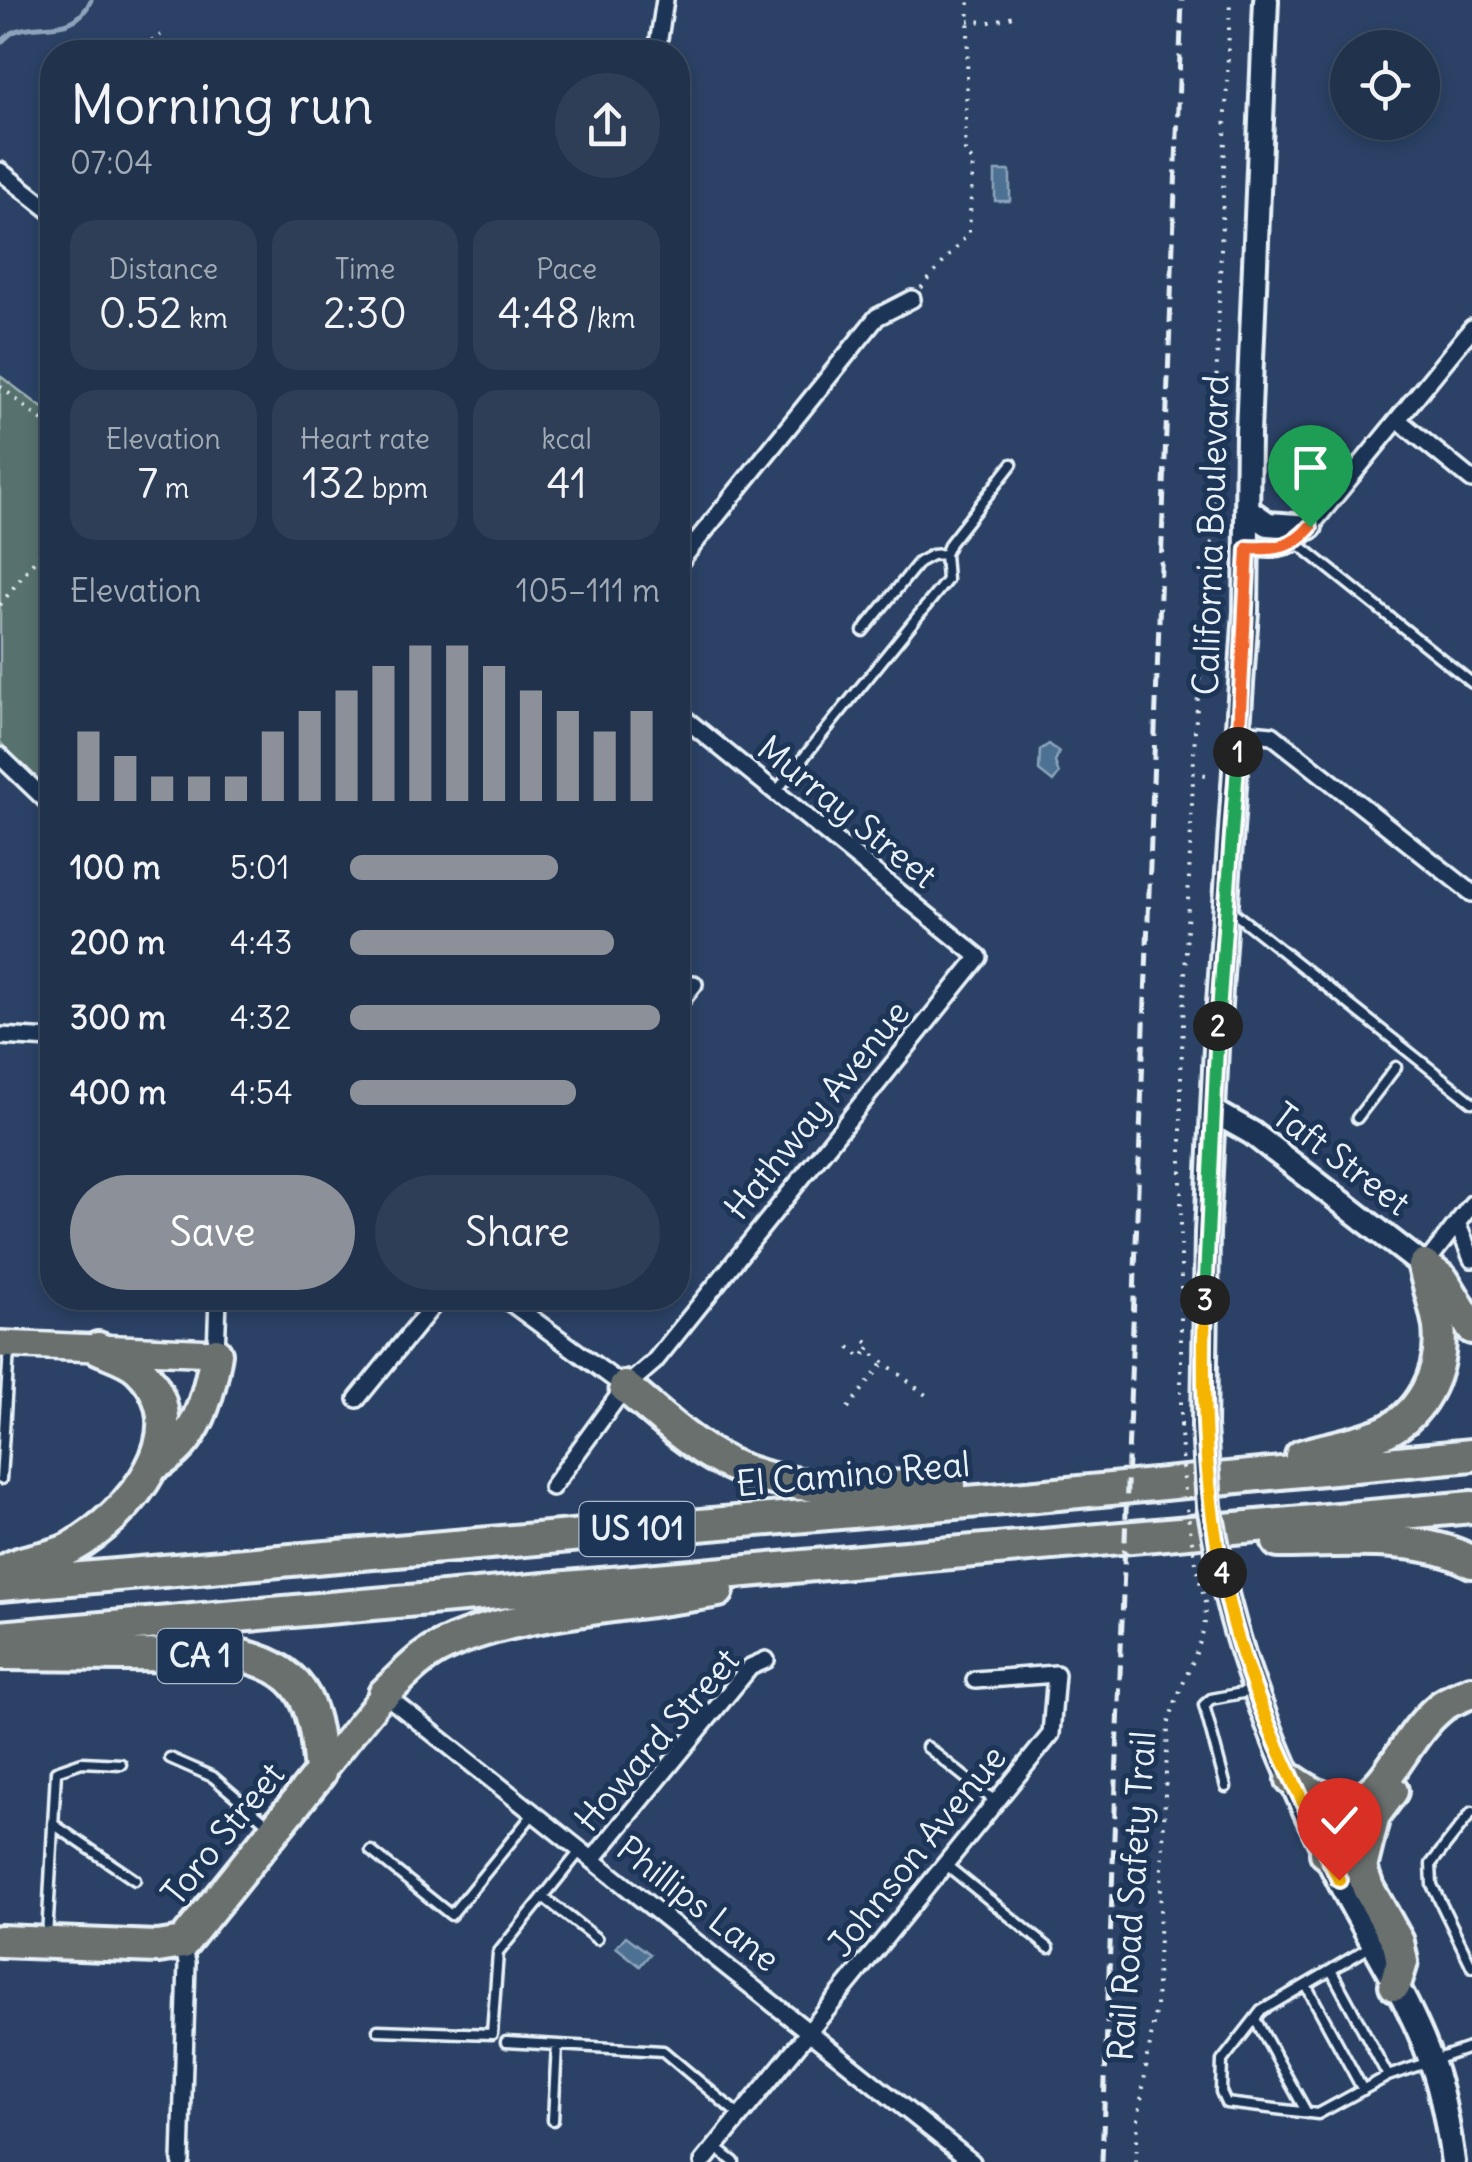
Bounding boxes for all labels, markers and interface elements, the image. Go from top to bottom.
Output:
map controls [1330,30,1440,140]
button: locate [1330,30,1440,140]
text: Morning run [70,70,374,139]
button: share [555,73,660,178]
text: 07:04 [70,142,153,183]
text: Distance [109,251,218,287]
text: Time [335,251,395,287]
text: Pace [536,251,597,287]
text: 0.52 [99,287,182,339]
text: 2:30 [323,287,407,339]
text: 4:48 [498,287,580,339]
text: km [182,300,228,336]
text: /km [580,300,636,336]
street label: California Boulevard [1182,374,1238,696]
text: Elevation [106,421,221,457]
text: Heart rate [300,421,430,457]
text: kcal [541,421,592,457]
pin [1268,425,1353,528]
icon: arrive [1283,440,1338,495]
text: 7 [137,457,158,509]
text: 132 [302,457,365,509]
text: 41 [546,457,587,509]
text: m [158,470,189,506]
text: bpm [365,470,428,506]
text: Elevation [70,570,201,611]
text: 105–111 m [516,570,660,611]
street label: Murray Street [749,725,946,897]
pin: 1 [1213,727,1263,777]
text: 1 [1232,734,1244,770]
text: 100 m [70,847,161,888]
text: 5:01 [230,847,289,888]
text: 200 m [70,922,165,963]
text: 4:43 [230,922,292,963]
street label: Hathway Avenue [714,991,918,1228]
text: 300 m [70,997,166,1038]
text: 4:32 [230,997,291,1038]
pin: 2 [1193,1001,1243,1051]
text: 2 [1210,1008,1226,1044]
text: 400 m [70,1072,166,1113]
text: 4:54 [230,1072,293,1113]
street label: Taft Street [1264,1092,1419,1224]
button: Save [70,1175,355,1290]
button: Share [375,1175,660,1290]
pin: 3 [1180,1275,1230,1325]
text: 3 [1197,1282,1213,1318]
street label: El Camino Real [734,1441,972,1505]
road number: US 101 [580,1502,694,1556]
pin: 4 [1197,1548,1247,1598]
text: 4 [1214,1555,1230,1591]
road number: CA 1 [158,1629,242,1683]
street label: Howard Street [565,1639,748,1840]
street label: Rail Road Safety Trail [1098,1729,1164,2062]
street label: Johnson Avenue [818,1736,1015,1965]
street label: Toro Street [151,1753,293,1914]
pin [1297,1778,1382,1881]
icon: check [1312,1793,1367,1848]
street label: Phillips Lane [608,1826,789,1980]

